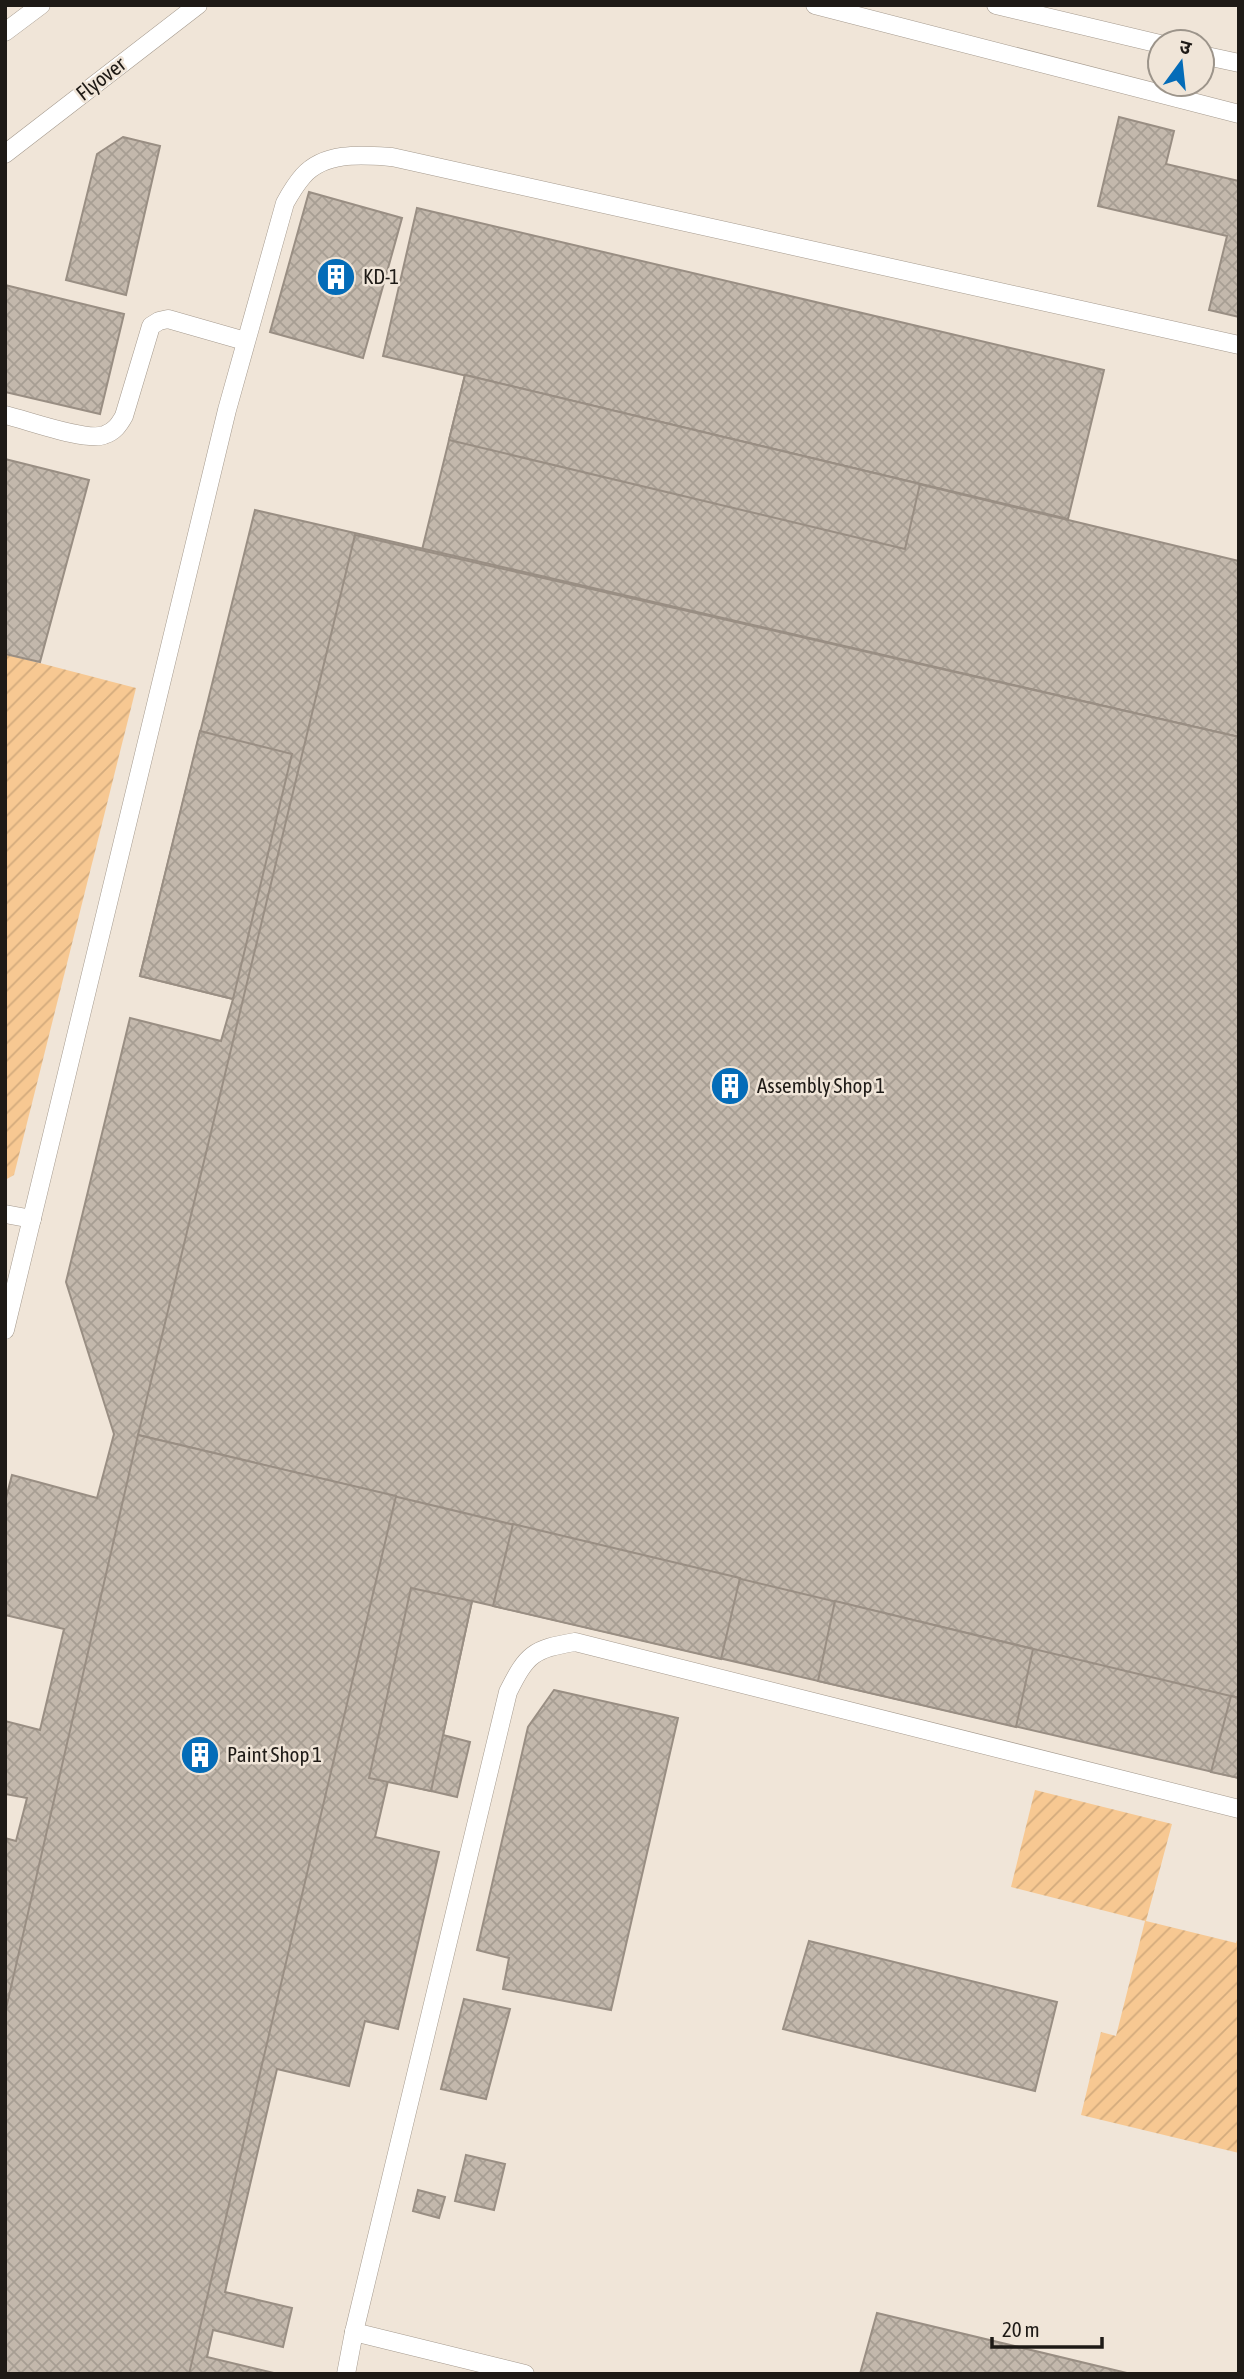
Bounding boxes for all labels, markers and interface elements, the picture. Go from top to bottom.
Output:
north arrow [1146,28,1216,98]
text: उ [1177,35,1194,59]
street label: Flyover [71,51,131,105]
building icon: KD-1 [315,256,357,298]
place label: KD-1 [363,264,399,288]
building icon: Assembly Shop 1 [709,1065,751,1107]
place label: Assembly Shop 1 [757,1073,885,1097]
building icon: Paint Shop 1 [179,1734,221,1776]
place label: Paint Shop 1 [227,1742,322,1766]
scale bar [992,2306,1102,2350]
text: 20 m [1002,2317,1040,2341]

